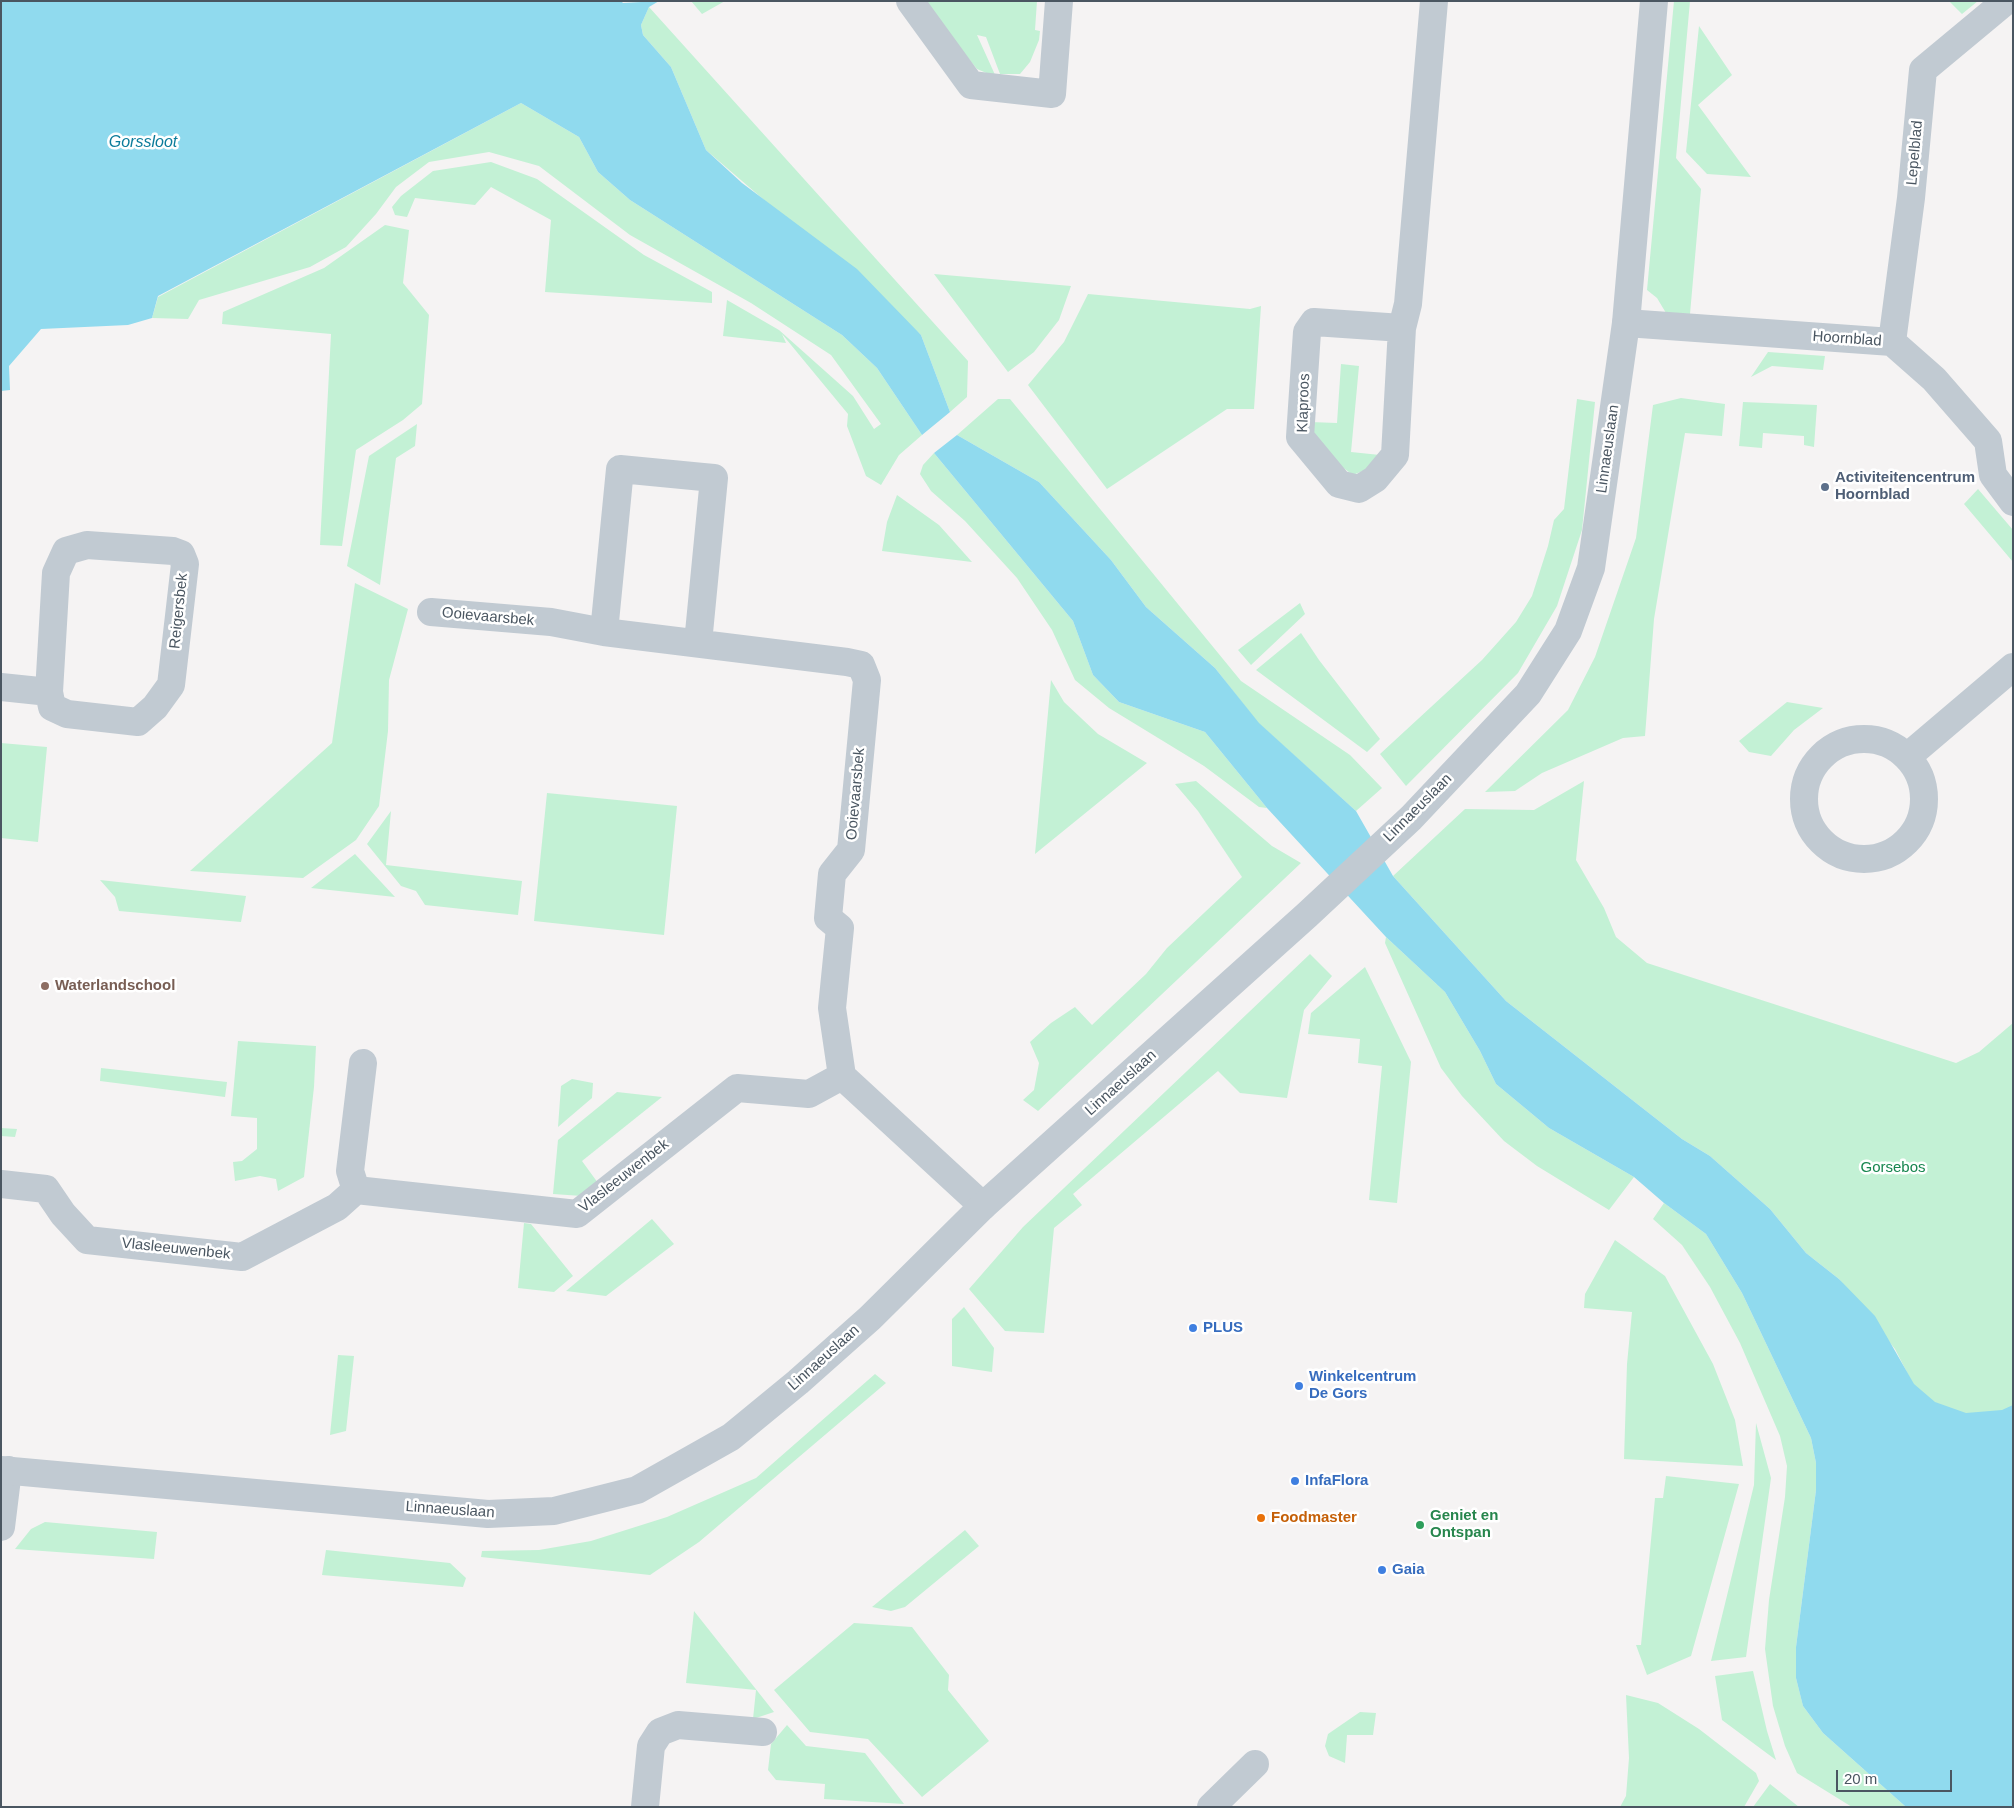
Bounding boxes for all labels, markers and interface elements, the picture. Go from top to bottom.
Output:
street label: Lepelblad [1903,120,1927,186]
water label: Gorssloot [109,133,177,153]
street label: Hoornblad [1812,328,1882,350]
street label: Klaproos [1294,373,1314,433]
street label: Linnaeuslaan [1593,404,1623,494]
place label: Activiteitencentrum Hoornblad [1835,469,1975,504]
marker: Activiteitencentrum Hoornblad [1819,481,1831,493]
street label: Reigersbek [166,572,192,650]
street label: Ooievaarsbek [441,604,535,630]
street label: Ooievaarsbek [843,747,869,841]
street label: Linnaeuslaan [1380,770,1456,846]
place label: Waterlandschool [55,977,175,995]
marker: Waterlandschool [39,980,51,992]
street label: Linnaeuslaan [1082,1046,1160,1120]
street label: Vlasleeuwenbek [575,1135,673,1217]
park label: Gorsebos [1860,1159,1926,1177]
street label: Vlasleeuwenbek [121,1234,231,1264]
place label: PLUS [1203,1319,1243,1337]
street label: Linnaeuslaan [785,1321,863,1395]
marker: PLUS [1187,1322,1199,1334]
place label: Winkelcentrum De Gors [1309,1368,1416,1403]
marker: Winkelcentrum De Gors [1293,1380,1305,1392]
place label: InfaFlora [1305,1472,1368,1490]
marker: InfaFlora [1289,1475,1301,1487]
street label: Linnaeuslaan [405,1498,495,1522]
place label: Geniet en Ontspan [1430,1507,1498,1542]
place label: Foodmaster [1271,1509,1357,1527]
marker: Foodmaster [1255,1512,1267,1524]
marker: Geniet en Ontspan [1414,1519,1426,1531]
place label: Gaia [1392,1561,1425,1579]
marker: Gaia [1376,1564,1388,1576]
scale bar [1839,1760,1955,1792]
text: 20 m [1844,1770,1877,1787]

